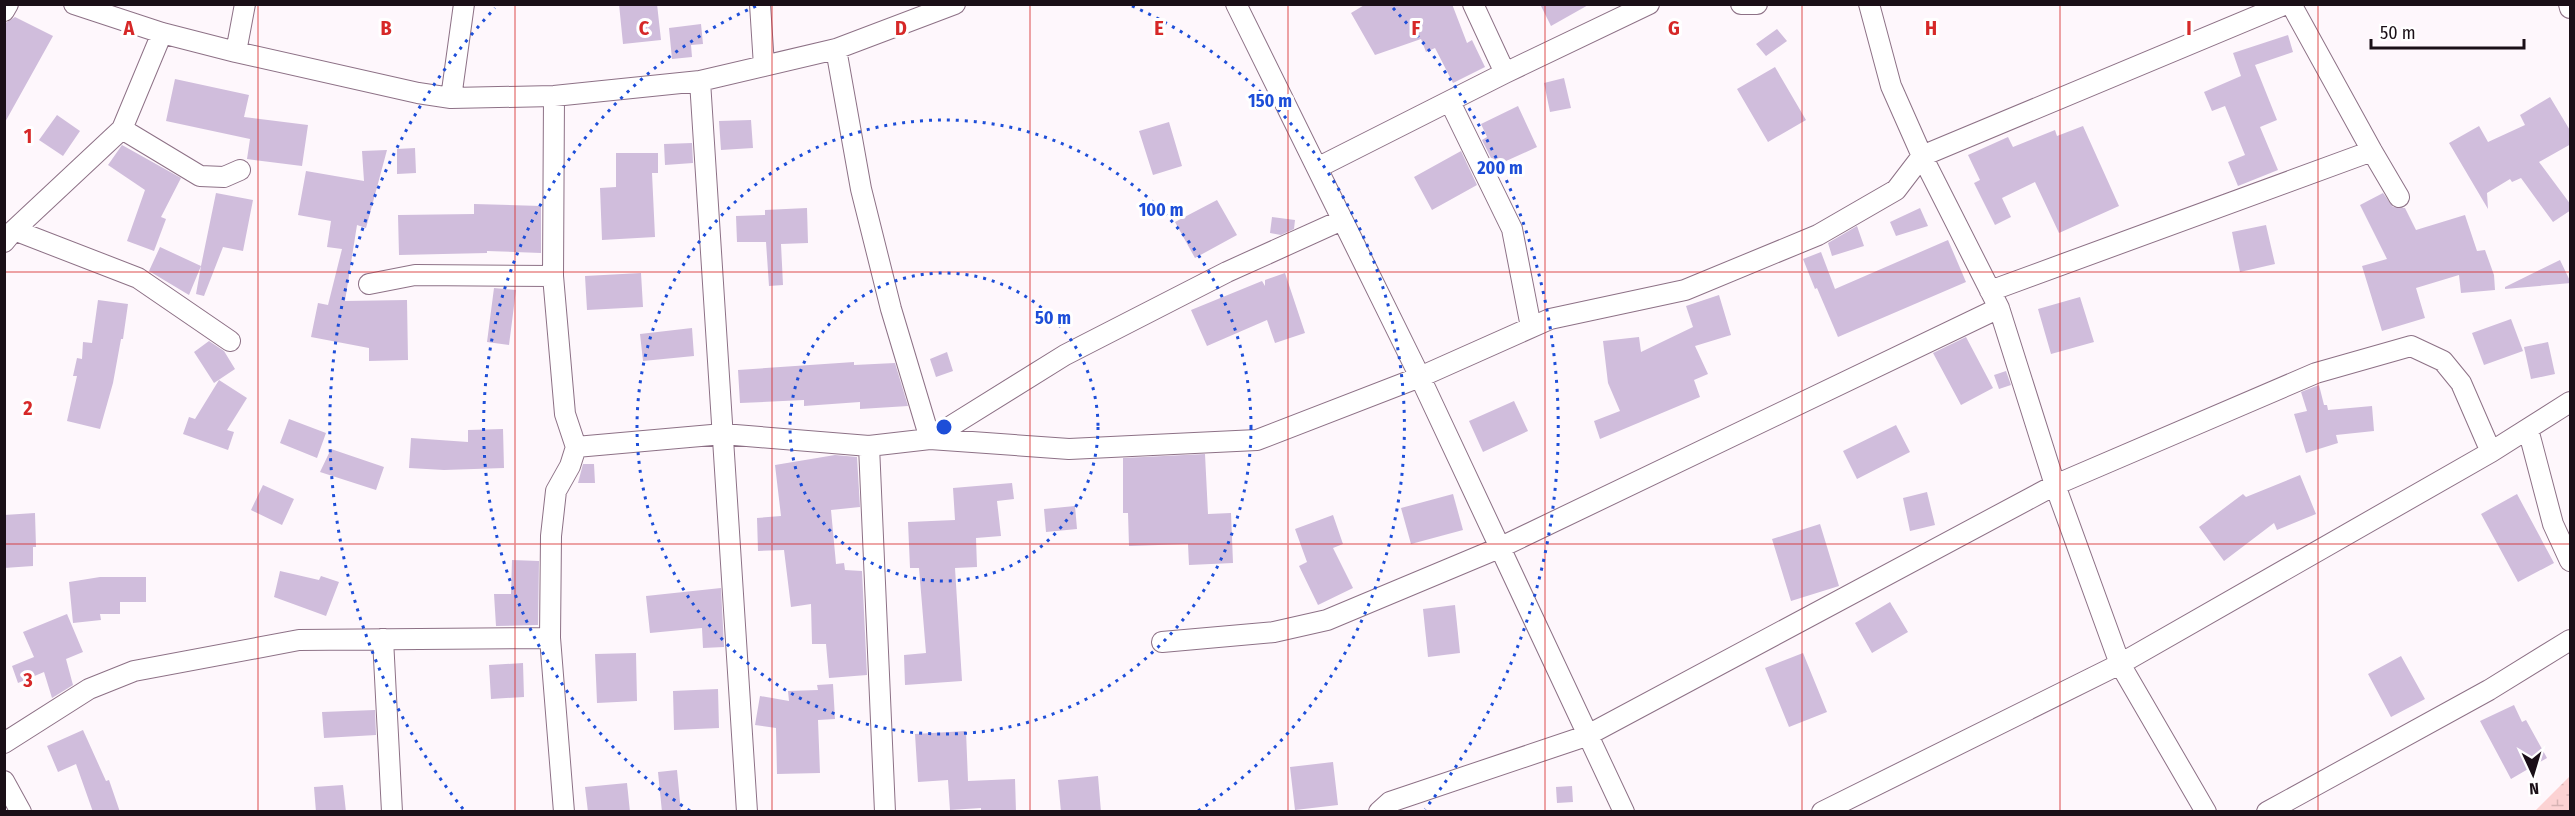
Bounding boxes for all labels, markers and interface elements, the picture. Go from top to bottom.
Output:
scale bar [2371,12,2524,50]
text: A [123,16,136,40]
text: B [380,16,392,40]
text: C [639,16,650,40]
text: D [895,16,907,40]
text: E [1154,16,1164,40]
text: F [1412,16,1421,40]
text: G [1668,16,1680,40]
text: H [1925,16,1937,40]
text: I [2186,16,2192,40]
text: 50 m [2380,22,2416,44]
text: 150 m [1248,90,1292,112]
text: 1 [24,124,32,148]
text: 200 m [1476,157,1523,179]
text: 100 m [1139,199,1183,221]
text: 50 m [1035,307,1071,329]
text: 2 [22,396,33,420]
centre of rings [934,417,954,437]
text: 3 [22,668,33,692]
north arrow [2503,744,2563,804]
text: N [2529,779,2539,798]

